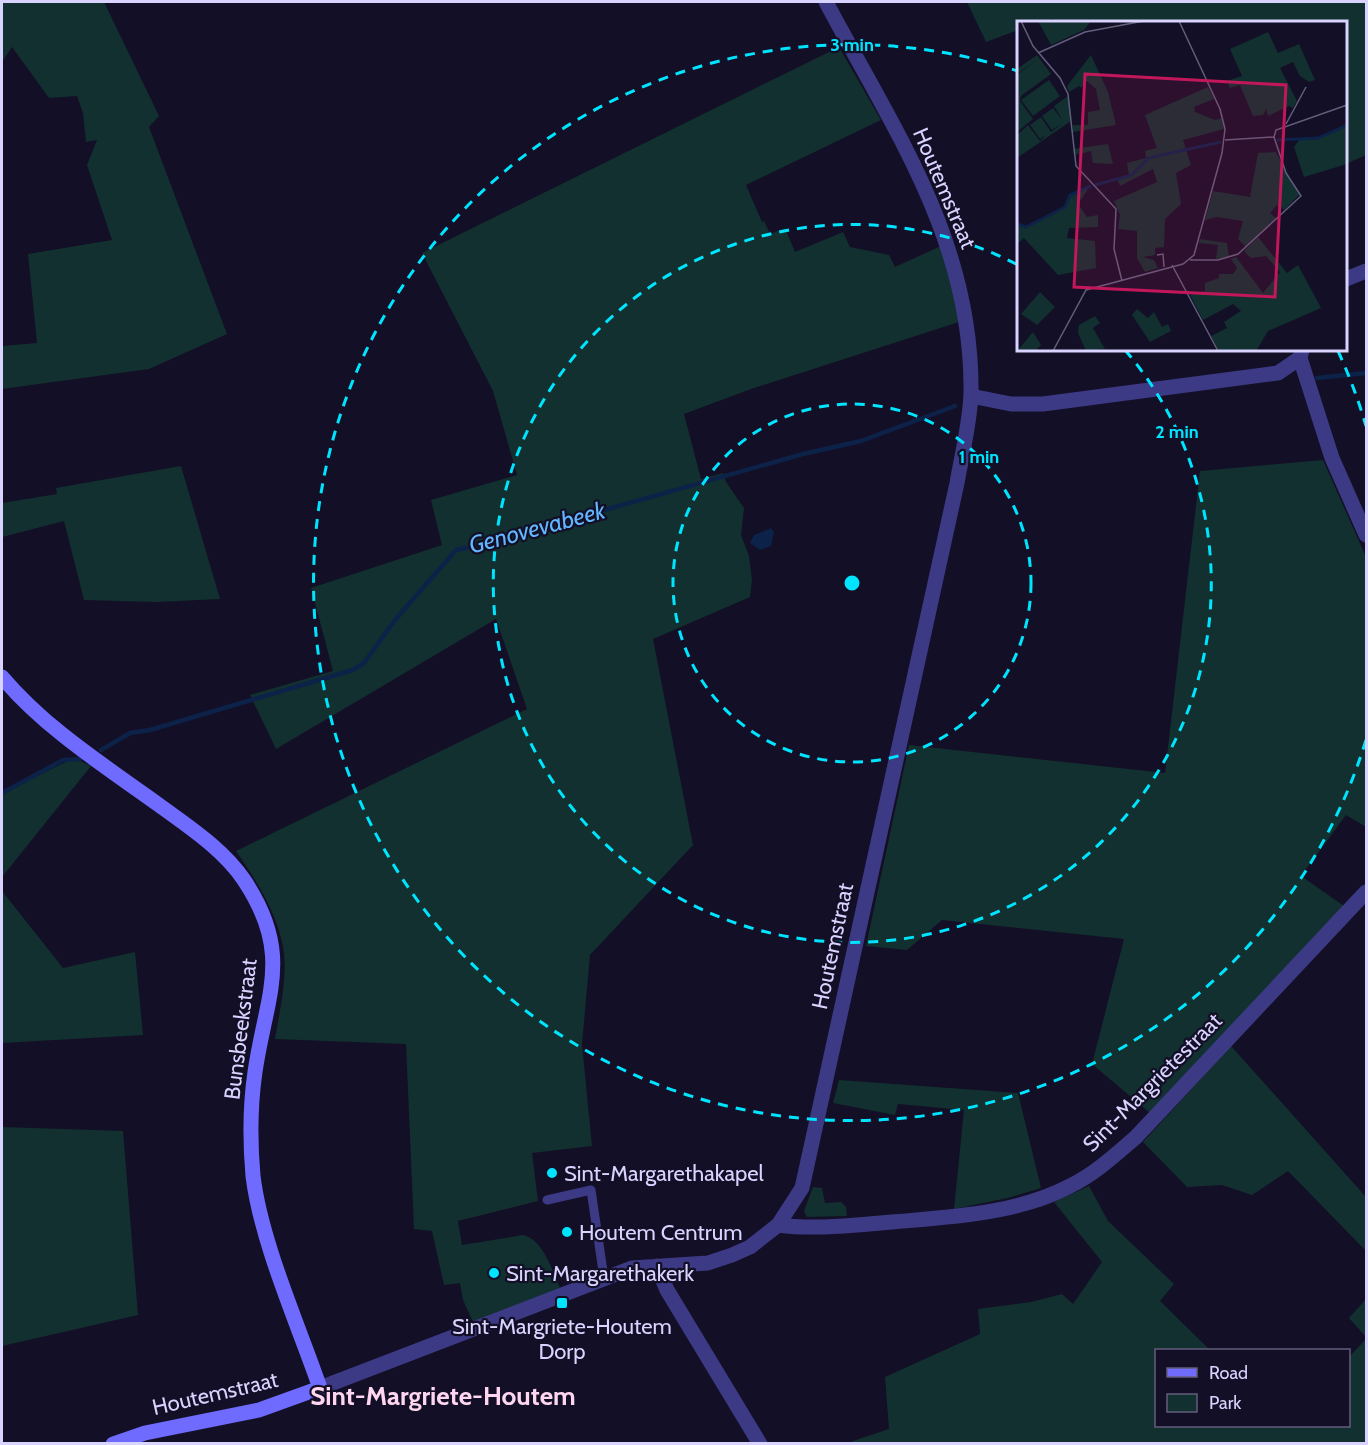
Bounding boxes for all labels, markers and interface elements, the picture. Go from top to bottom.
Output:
inset map [1017,21,1347,351]
text: 3 min [830,34,874,56]
street label: Houtemstraat [907,124,982,253]
text: 2 min [1155,421,1199,443]
text: 1 min [959,446,999,468]
water label: Genovevabeek [466,495,609,560]
centre of rings [842,573,862,593]
street label: Houtemstraat [806,880,859,1012]
street label: Bunsbeekstraat [218,956,263,1101]
street label: Sint-Margrietestraat [1077,1007,1228,1157]
place label: Sint-Margarethakapel [564,1160,765,1187]
marker: Sint-Margarethakapel [545,1166,559,1180]
place label: Houtem Centrum [579,1219,743,1246]
marker: Houtem Centrum [560,1225,574,1239]
place label: Sint-Margarethakerk [506,1260,694,1287]
marker: Sint-Margarethakerk [487,1266,501,1280]
marker: Sint-Margriete-Houtem Dorp [555,1296,569,1310]
place label: Sint-Margriete-Houtem Dorp [452,1313,672,1365]
legend [1155,1349,1350,1427]
text: Road [1209,1362,1248,1384]
street label: Houtemstraat [150,1366,281,1421]
district label: Sint-Margriete-Houtem [310,1380,576,1412]
text: Park [1209,1392,1242,1414]

